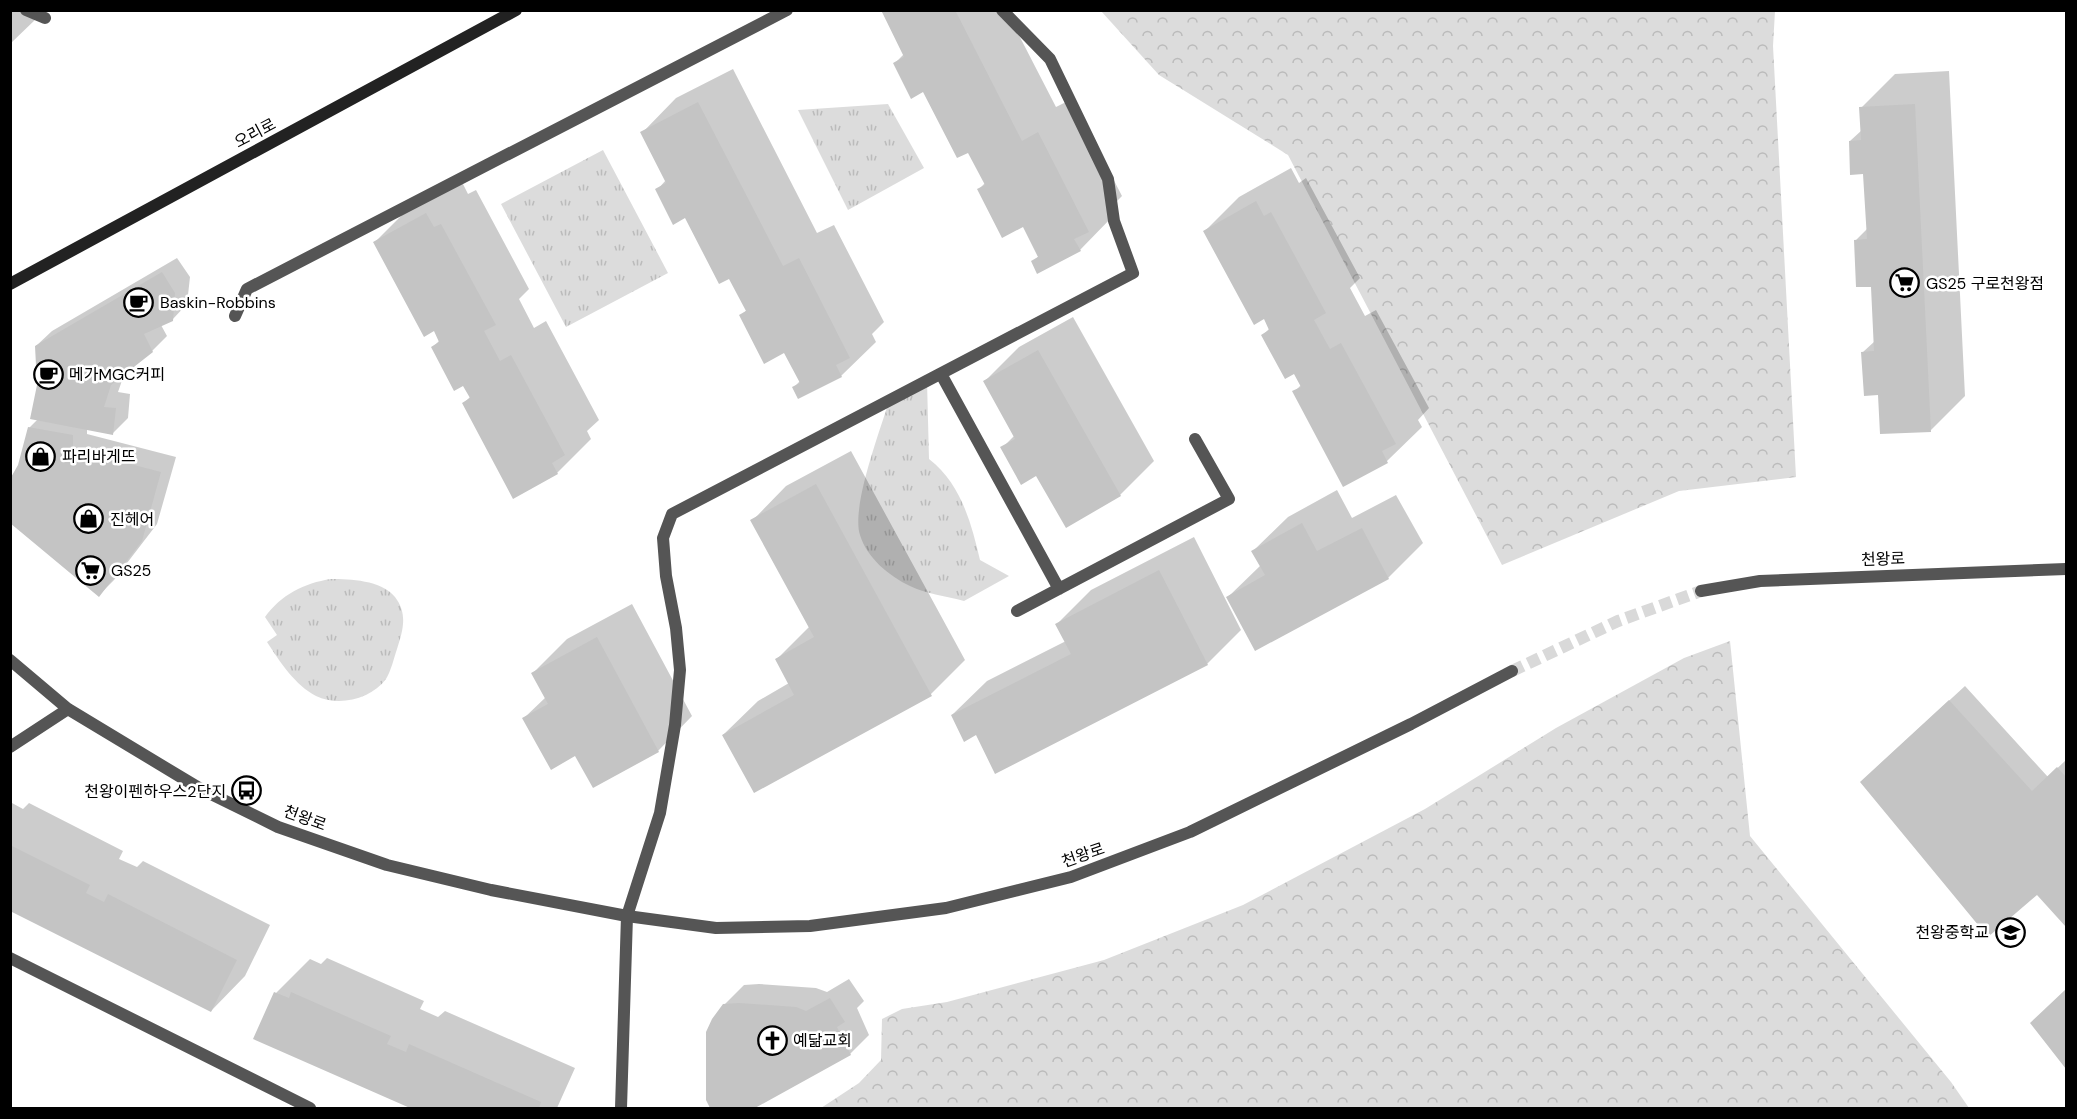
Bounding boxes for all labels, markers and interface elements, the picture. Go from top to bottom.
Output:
street label: 오리로 [231,113,280,153]
supermarket icon: GS25 구로천왕점 [1889,267,1921,299]
place label: GS25 구로천왕점 [1926,273,2044,294]
cafe icon: Baskin-Robbins [123,286,155,318]
place label: Baskin-Robbins [160,292,276,313]
cafe icon: 메가MGC커피 [32,358,64,390]
place label: 메가MGC커피 [69,364,165,385]
shop icon: 파리바게뜨 [25,440,57,472]
place label: 파리바게뜨 [62,446,136,467]
shop icon: 진헤어 [73,503,105,535]
place label: 진헤어 [110,509,154,530]
street label: 천왕로 [1861,548,1906,570]
supermarket icon: GS25 [74,554,106,586]
place label: GS25 [111,560,151,581]
bus stop icon: 천왕이펜하우스2단지 [231,775,263,807]
place label: 천왕이펜하우스2단지 [84,781,226,802]
street label: 천왕로 [281,801,330,836]
street label: 천왕로 [1059,838,1108,872]
school or university icon: 천왕중학교 [1994,916,2026,948]
place label: 천왕중학교 [1915,922,1989,943]
church icon: 예닮교회 [756,1024,788,1056]
place label: 예닮교회 [793,1030,852,1051]

